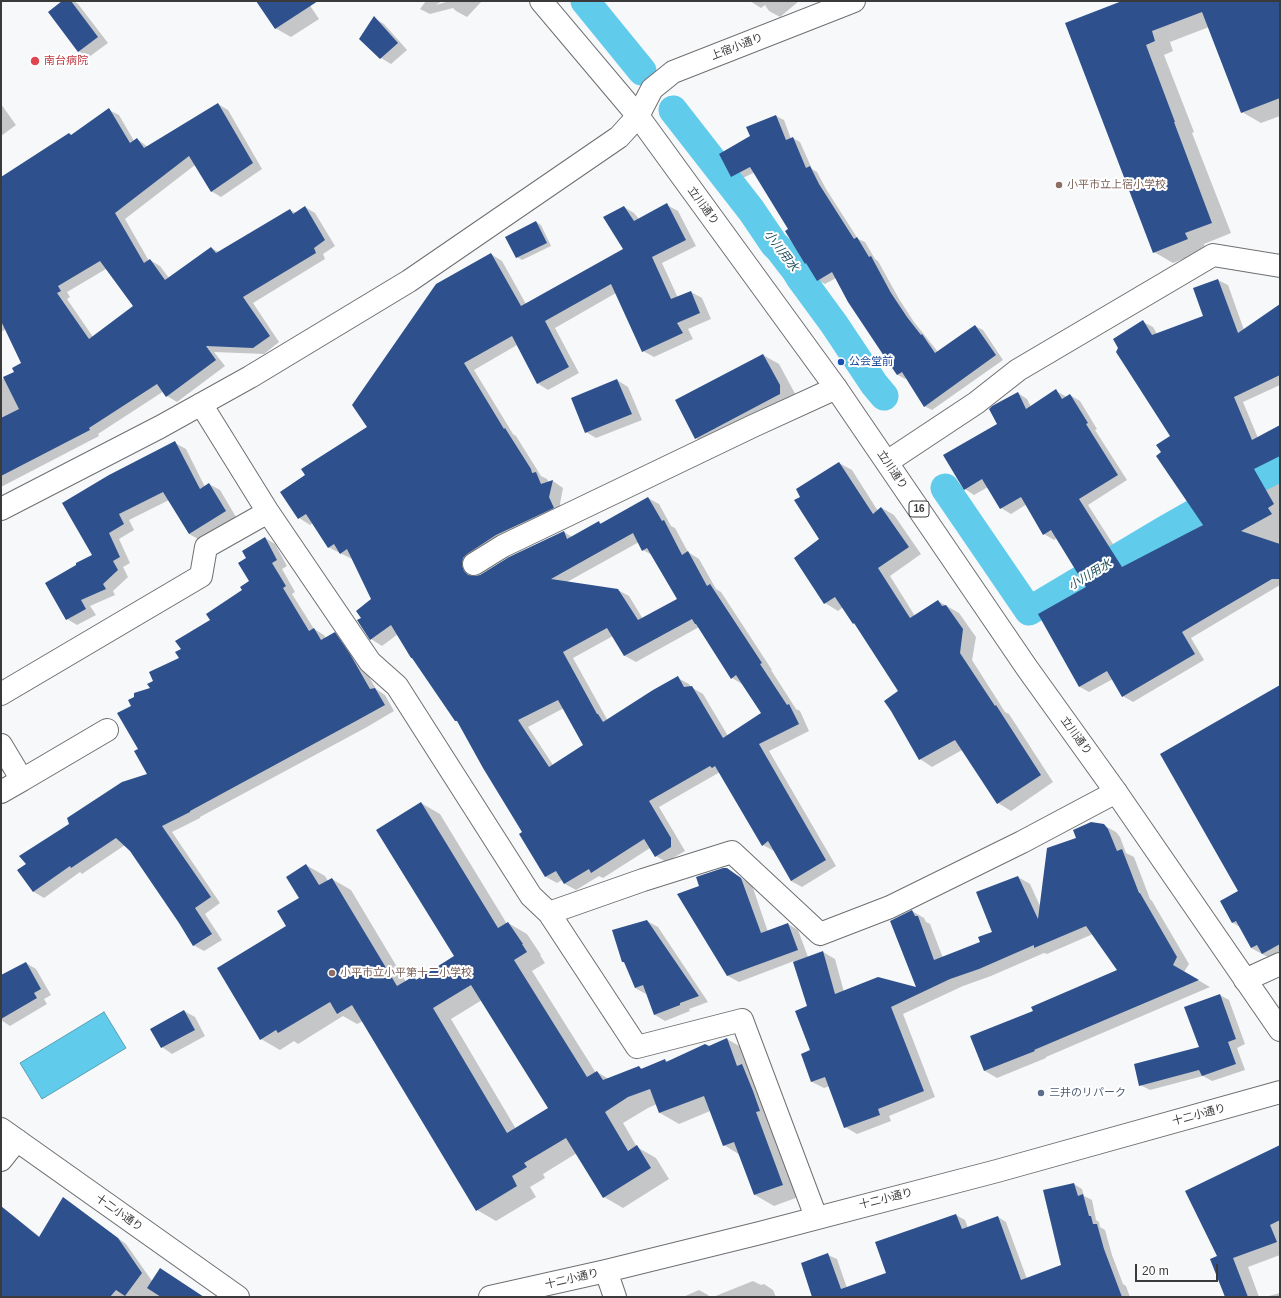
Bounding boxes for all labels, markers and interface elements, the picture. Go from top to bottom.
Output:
street label: 上宿小通り [709,31,765,63]
place label: 南台病院 [44,54,88,68]
marker: 南台病院 [29,55,41,67]
place label: 小平市立上宿小学校 [1067,178,1166,192]
marker: 小平市立上宿小学校 [1054,180,1064,190]
street label: 立川通り [685,184,721,228]
water label: 小川用水 [761,227,801,275]
place label: 公会堂前 [849,355,893,369]
marker: 公会堂前 [836,357,846,367]
street label: 立川通り [874,448,910,492]
road number: 16 [909,501,929,517]
water label: 小川用水 [1066,556,1114,594]
street label: 立川通り [1058,714,1094,758]
place label: 小平市立小平第十二小学校 [340,966,472,980]
marker: 小平市立小平第十二小学校 [327,968,337,978]
place label: 三井のリパーク [1049,1086,1126,1100]
marker: 三井のリパーク [1036,1088,1046,1098]
street label: 十二小通り [1171,1102,1227,1128]
street label: 十二小通り [858,1186,914,1212]
street label: 十二小通り [93,1192,145,1234]
scale bar [1137,1256,1220,1282]
text: 20 m [1142,1264,1169,1278]
street label: 十二小通り [544,1266,600,1292]

